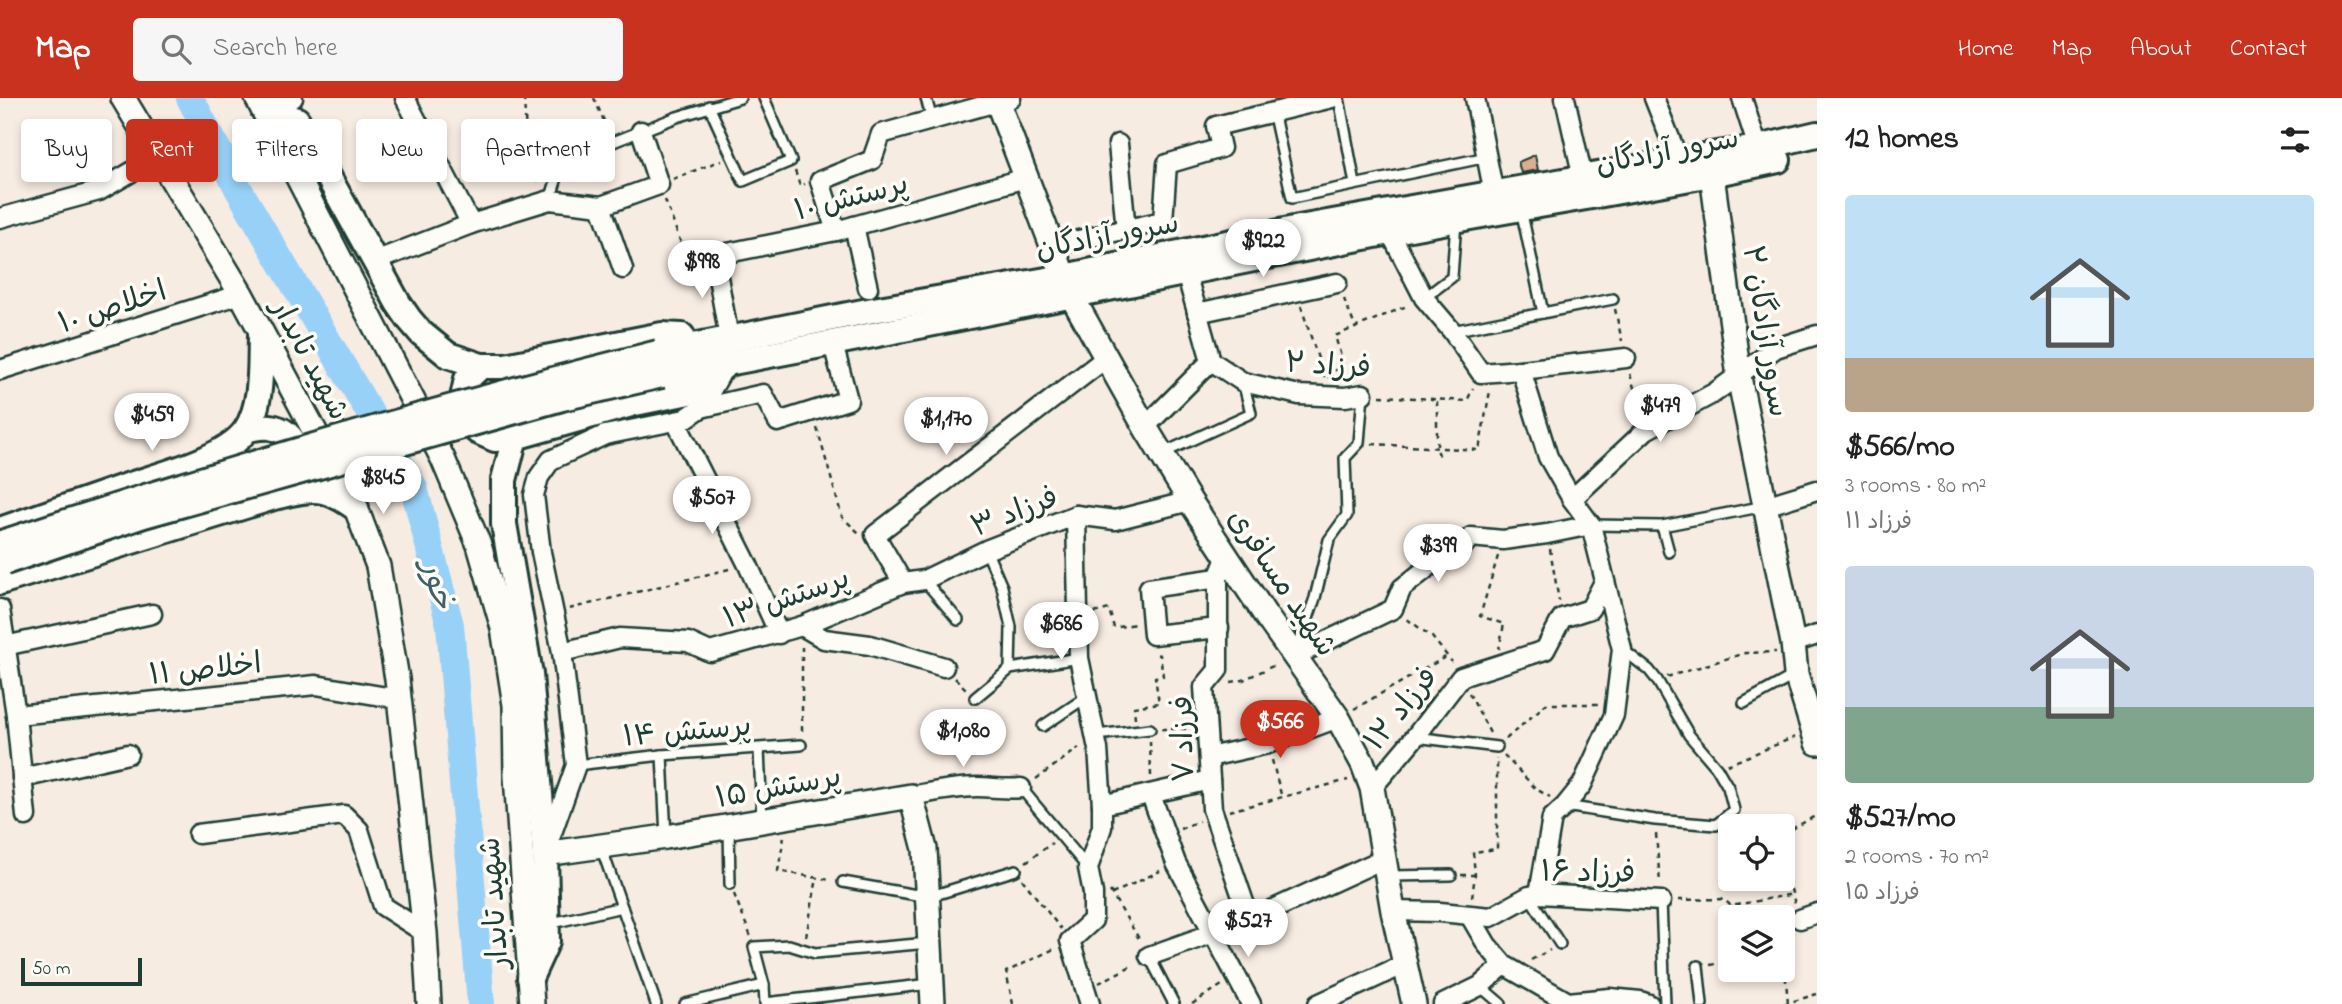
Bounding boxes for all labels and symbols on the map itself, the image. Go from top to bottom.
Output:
street label: سرور آزادگان [1592,117,1743,188]
street label: پرستش ۱۰ [790,164,913,234]
street label: سرور آزادگان [1032,202,1183,273]
pin: $922 [1222,220,1304,279]
pin: $998 [661,240,743,300]
street label: سرور آزادگان ۲ [1729,242,1799,420]
street label: اخلاص ۱۰ [53,271,173,347]
street label: شهید تابدار [257,289,359,429]
street label: فرزاد ۲ [1283,342,1372,392]
pin: $479 [1619,384,1701,444]
pin: $459 [111,394,193,453]
pin: $1,170 [889,398,1003,457]
pin: $845 [342,456,424,516]
pin: $507 [671,476,753,536]
street label: فرزاد ۳ [965,477,1065,551]
street label: شهید مسافری [1215,501,1346,667]
pin: $399 [1397,524,1479,584]
water label: خور [406,551,465,616]
street label: پرستش ۱۳ [718,558,856,642]
pin: $686 [1020,602,1102,662]
street label: اخلاص ۱۱ [147,643,264,699]
street label: فرزاد ۱۲ [1355,658,1450,761]
street label: فرزاد ۷ [1162,695,1208,783]
pin: $566 [1239,700,1321,760]
street label: پرستش ۱۴ [621,705,753,761]
pin: $1,080 [906,710,1020,769]
street label: پرستش ۱۵ [712,756,845,822]
street label: شهید تابدار [469,835,523,973]
street label: فرزاد ۱۶ [1540,851,1636,897]
pin: $527 [1207,900,1289,959]
scale bar [21,955,142,987]

